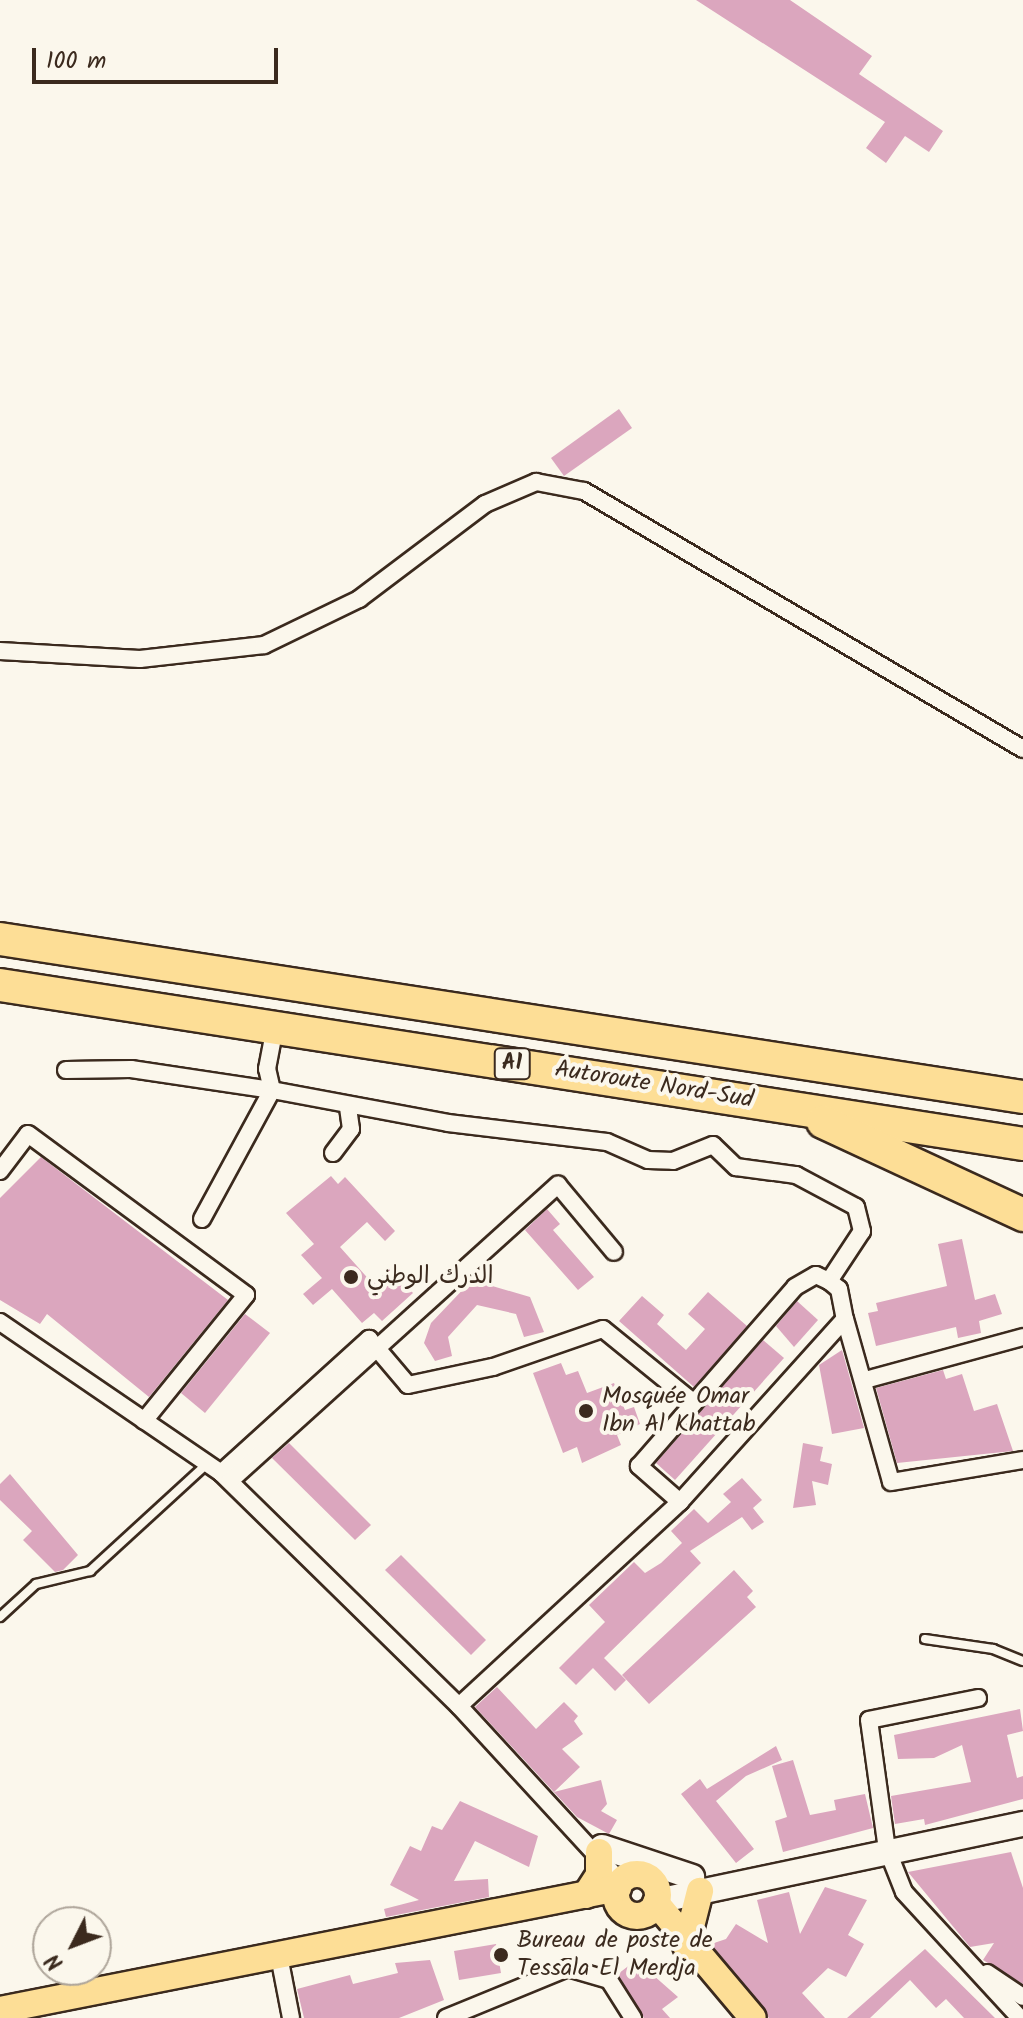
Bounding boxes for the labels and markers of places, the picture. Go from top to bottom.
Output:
place label: الدرك الوطني [367,1263,494,1291]
marker: الدرك الوطني [342,1268,360,1286]
place label: Mosquée Omar Ibn Al Khattab [602,1383,755,1439]
marker: Mosquée Omar Ibn Al Khattab [577,1402,595,1420]
place label: Bureau de poste de Tessala El Merdja [517,1927,712,1983]
marker: Bureau de poste de Tessala El Merdja [492,1946,510,1964]

